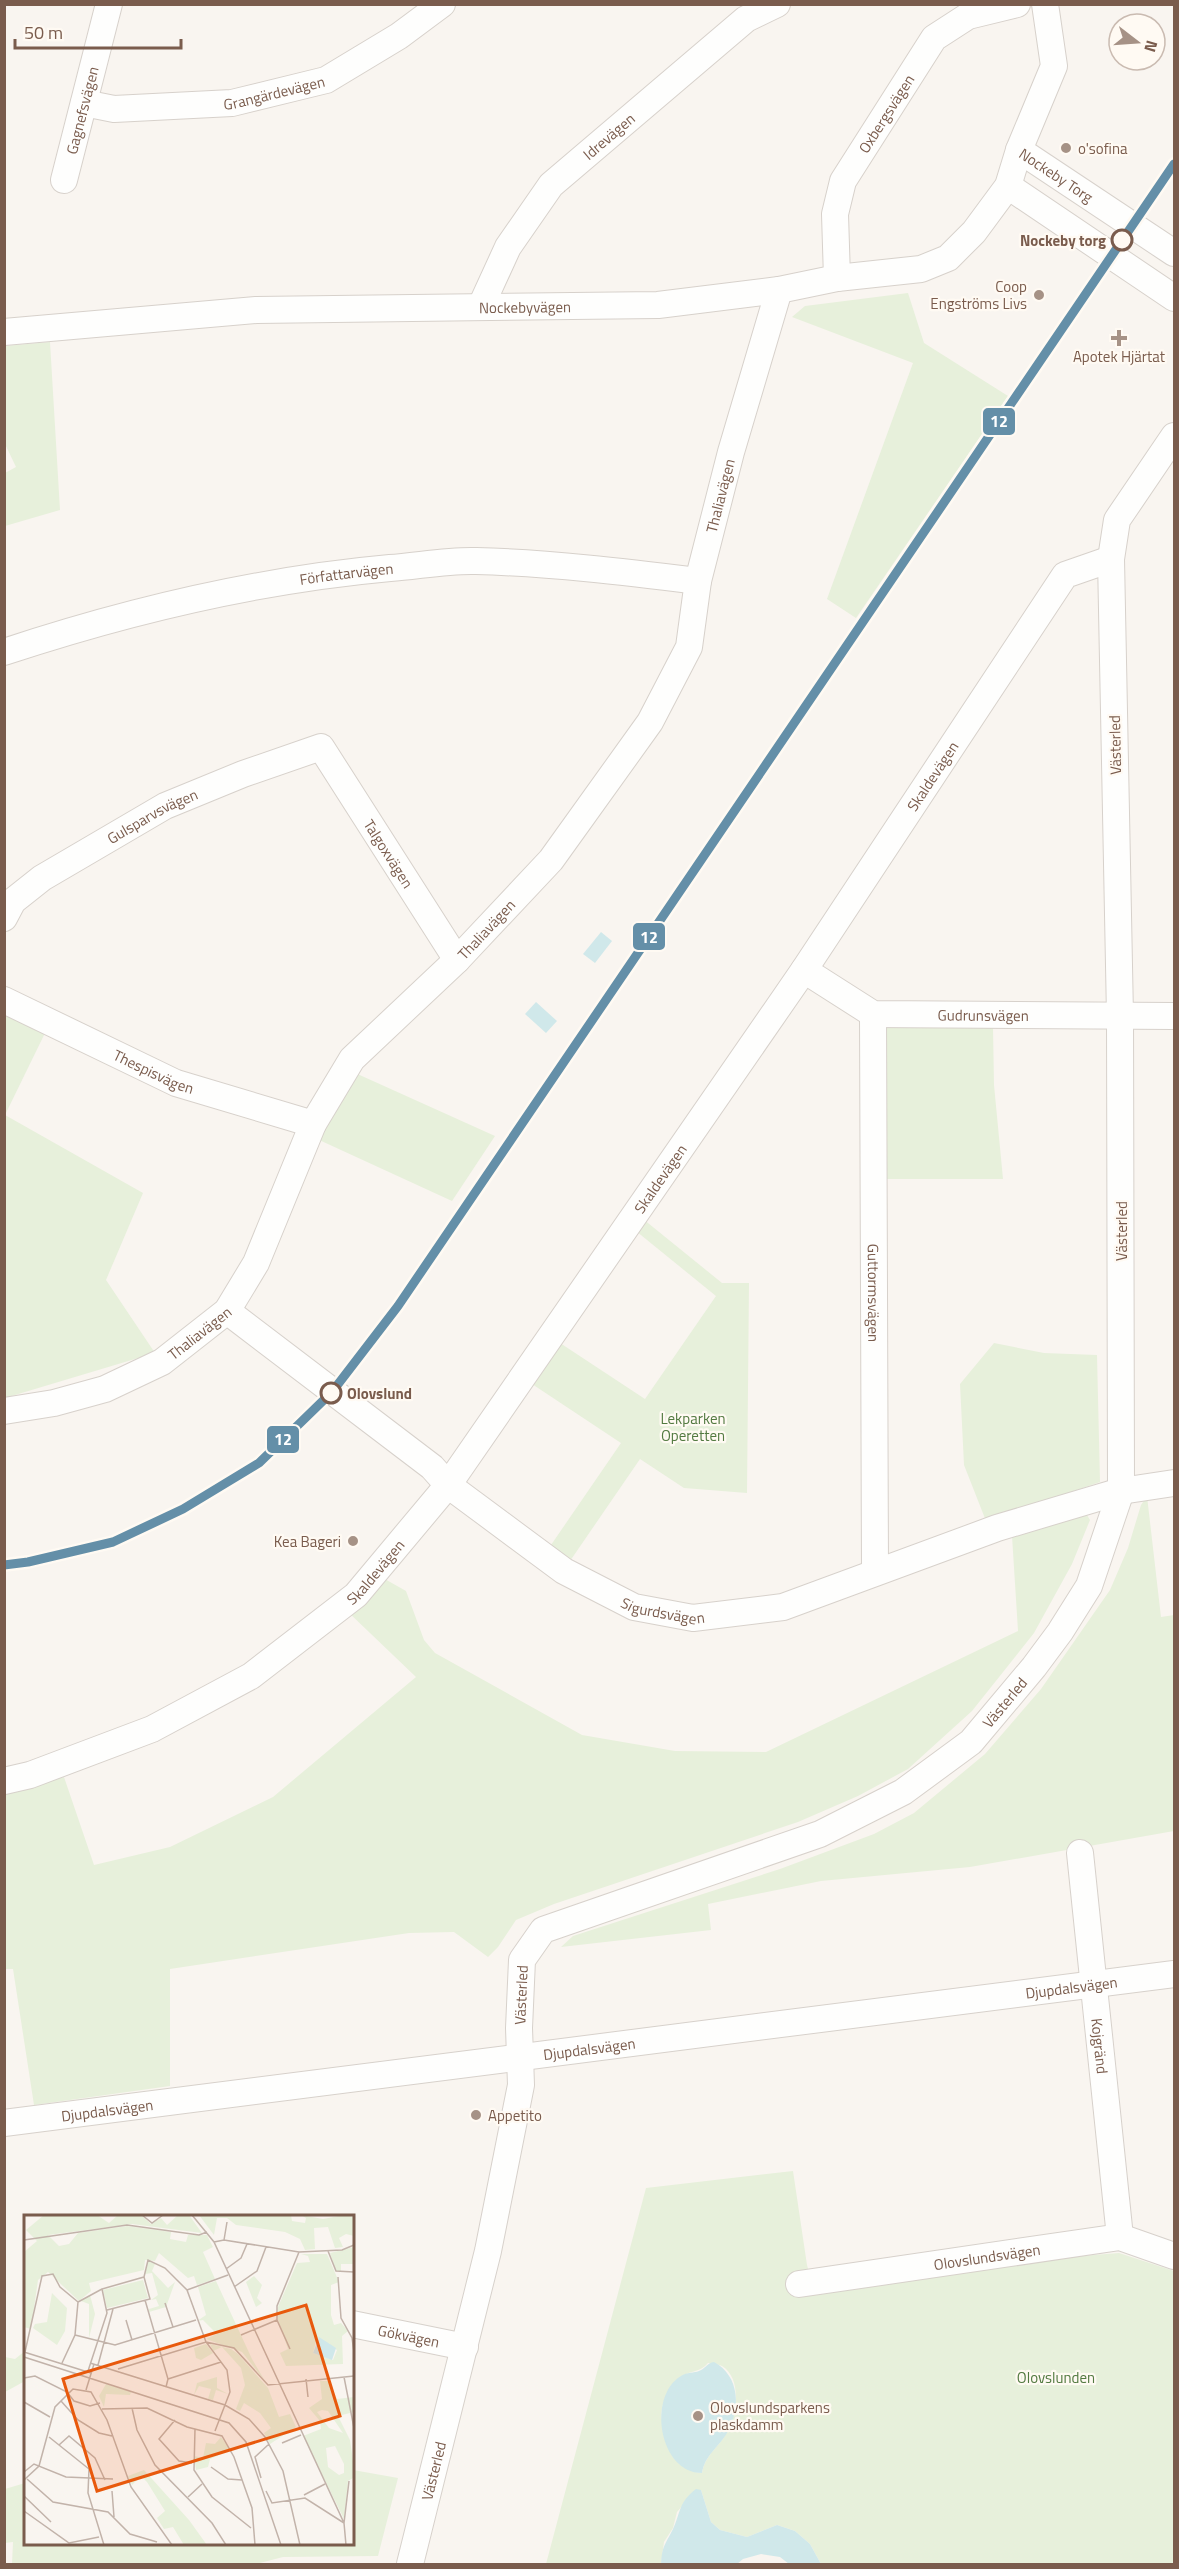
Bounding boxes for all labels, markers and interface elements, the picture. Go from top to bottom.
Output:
scale bar [15,12,182,50]
north arrow [1107,12,1167,72]
text: 50 m [24,19,63,46]
text: N [1138,38,1164,55]
street label: Gagnefsvägen [60,64,104,157]
street label: Grangärdevägen [223,69,327,115]
street label: Oxbergsvägen [852,69,920,158]
street label: Idrevägen [578,107,640,165]
place label: o'sofina [1078,137,1128,160]
marker: o'sofina [1059,141,1073,155]
street label: Nockeby Torg [1015,142,1098,208]
place label: Nockeby torg [1020,229,1106,252]
marker: Nockeby torg [1111,229,1133,251]
place label: Coop Engströms Livs [930,275,1027,315]
marker: Coop Engströms Livs [1032,288,1046,302]
street label: Nockebyvägen [479,295,571,319]
marker: Apotek Hjärtat [1112,331,1126,345]
place label: Apotek Hjärtat [1073,345,1166,368]
line badge: 12 [982,407,1016,436]
text: 12 [990,409,1008,433]
street label: Thaliavägen [699,456,740,535]
street label: Författarvägen [298,556,394,590]
street label: Västerled [1103,715,1127,775]
street label: Skaldevägen [901,736,964,816]
street label: Gulsparvsvägen [102,782,201,849]
street label: Talgoxvägen [358,815,420,892]
street label: Thaliavägen [452,894,520,965]
line badge: 12 [632,922,666,951]
text: 12 [640,925,658,949]
street label: Gudrunsvägen [937,1003,1029,1027]
street label: Thespisvägen [110,1043,197,1099]
street label: Skaldevägen [628,1139,692,1218]
street label: Västerled [1110,1201,1133,1261]
street label: Guttormsvägen [862,1244,886,1342]
street label: Thaliavägen [162,1300,236,1365]
marker: Olovslund [320,1382,342,1404]
place label: Olovslund [347,1382,412,1405]
park label: Lekparken Operetten [660,1407,726,1447]
line badge: 12 [266,1425,300,1454]
text: 12 [274,1427,292,1451]
place label: Kea Bageri [274,1530,341,1553]
street label: Skaldevägen [341,1534,410,1610]
marker: Kea Bageri [346,1534,360,1548]
street label: Sigurdsvägen [617,1591,706,1630]
street label: Västerled [976,1672,1032,1733]
street label: Västerled [508,1964,533,2025]
street label: Djupdalsvägen [1024,1970,1119,2004]
street label: Kojgränd [1086,2017,1114,2075]
street label: Djupdalsvägen [542,2031,637,2066]
street label: Djupdalsvägen [60,2093,155,2127]
place label: Appetito [488,2104,542,2127]
marker: Appetito [469,2108,483,2122]
inset map [24,2215,354,2545]
street label: Olovslundsvägen [932,2237,1042,2276]
street label: Gökvägen [376,2318,442,2353]
park label: Olovslunden [1017,2366,1095,2389]
place label: Olovslundsparkens plaskdamm [710,2396,830,2436]
marker: Olovslundsparkens plaskdamm [691,2409,705,2423]
street label: Västerled [415,2439,452,2503]

